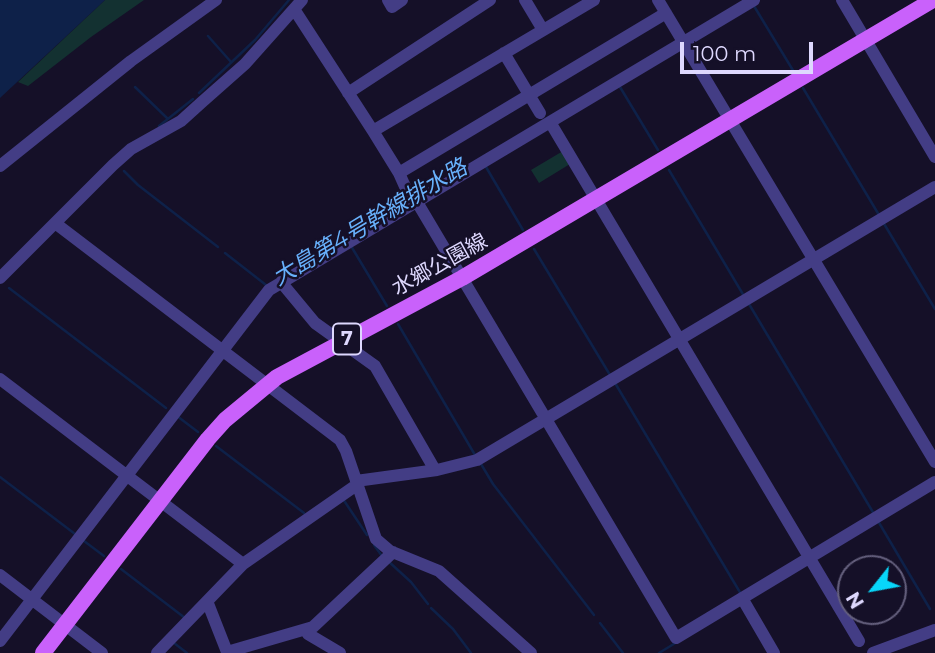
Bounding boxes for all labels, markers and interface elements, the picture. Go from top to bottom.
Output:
scale bar [683,28,816,72]
text: 100 m [693,41,756,66]
water label: 大島第4号幹線排水路 [268,154,472,292]
street label: 水郷公園線 [388,229,492,301]
road number: 7 [333,324,361,354]
north arrow [837,555,907,625]
text: N [841,588,869,613]

